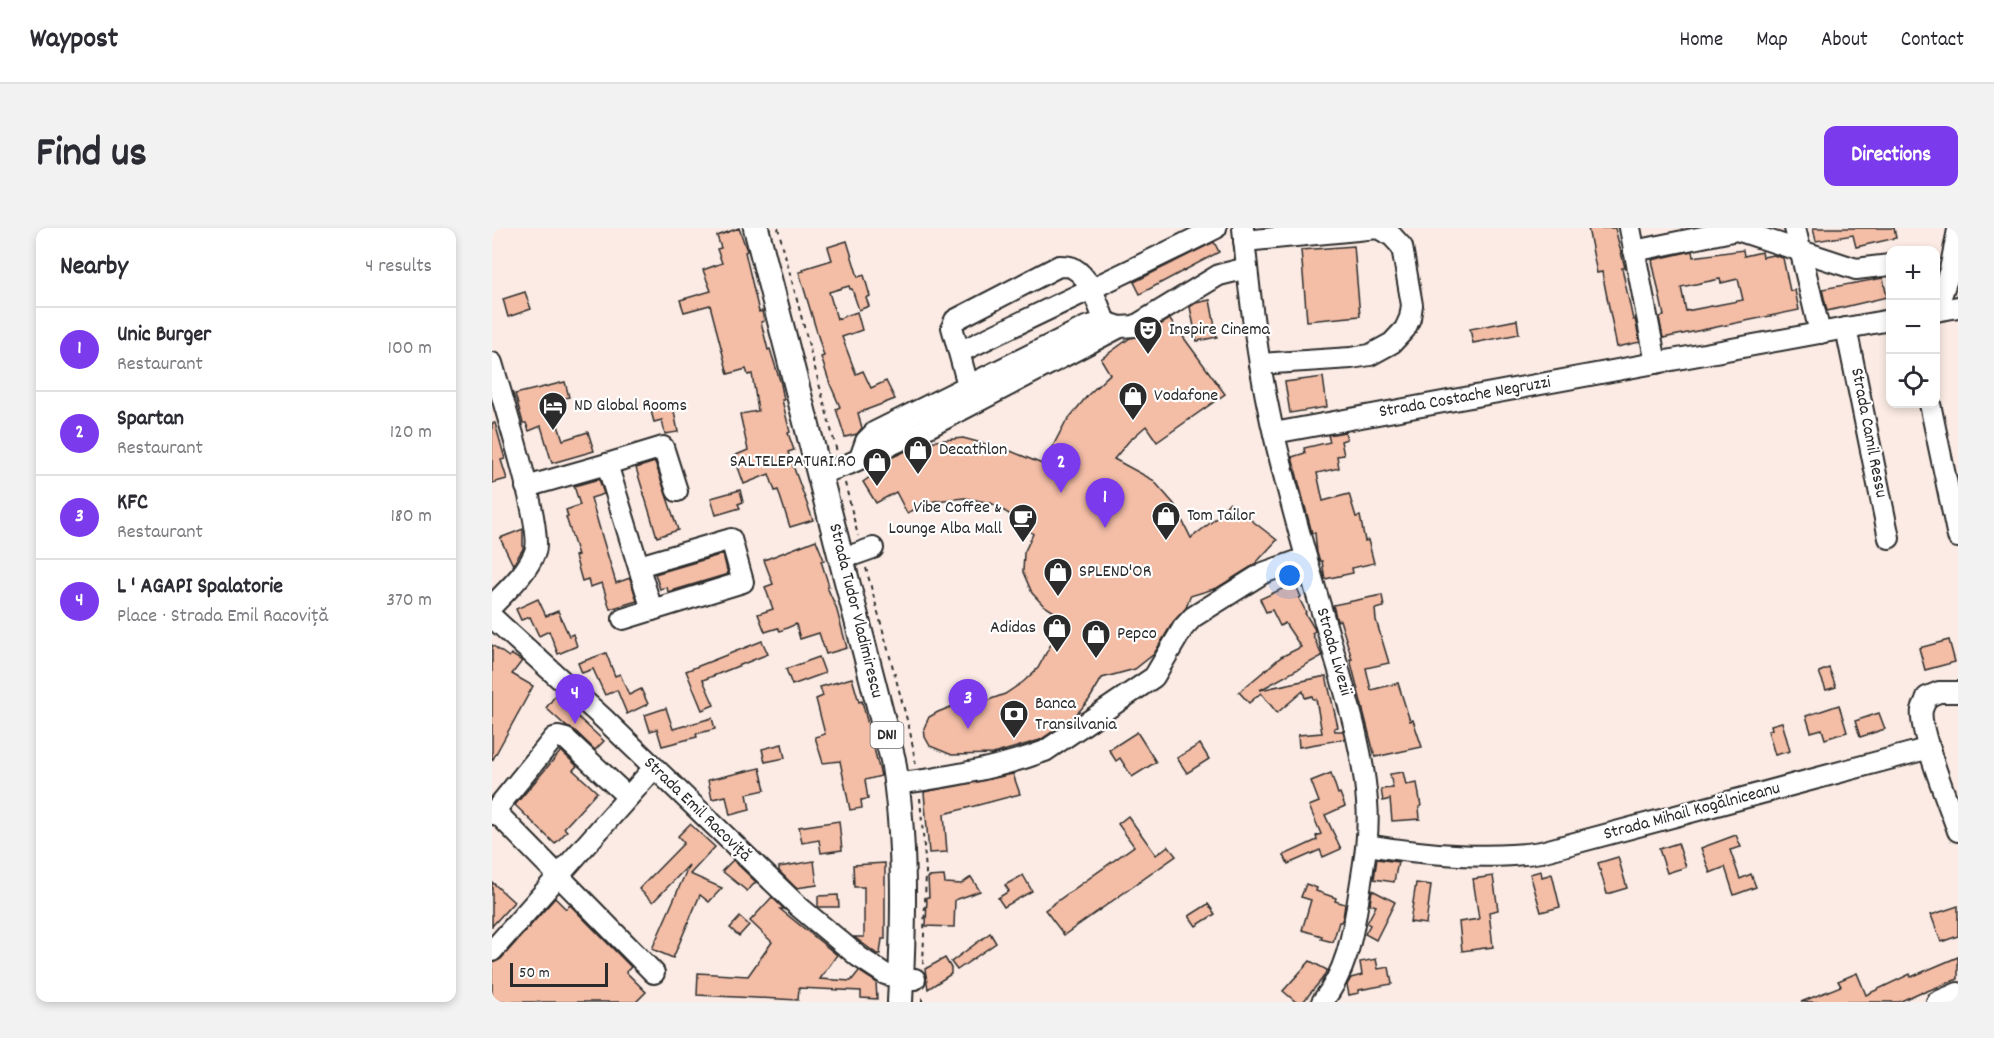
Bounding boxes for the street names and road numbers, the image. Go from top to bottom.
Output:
street label: Strada Camil Ressu [1843,366,1893,500]
street label: Strada Costache Negruzzi [1377,371,1553,425]
street label: Strada Tudor Vladimirescu [821,521,889,701]
street label: Strada Livezii [1309,605,1357,699]
road number: DN1 [870,722,904,748]
street label: Strada Emil Racoviță [637,752,757,868]
street label: Strada Mihail Kogălniceanu [1601,776,1783,848]

